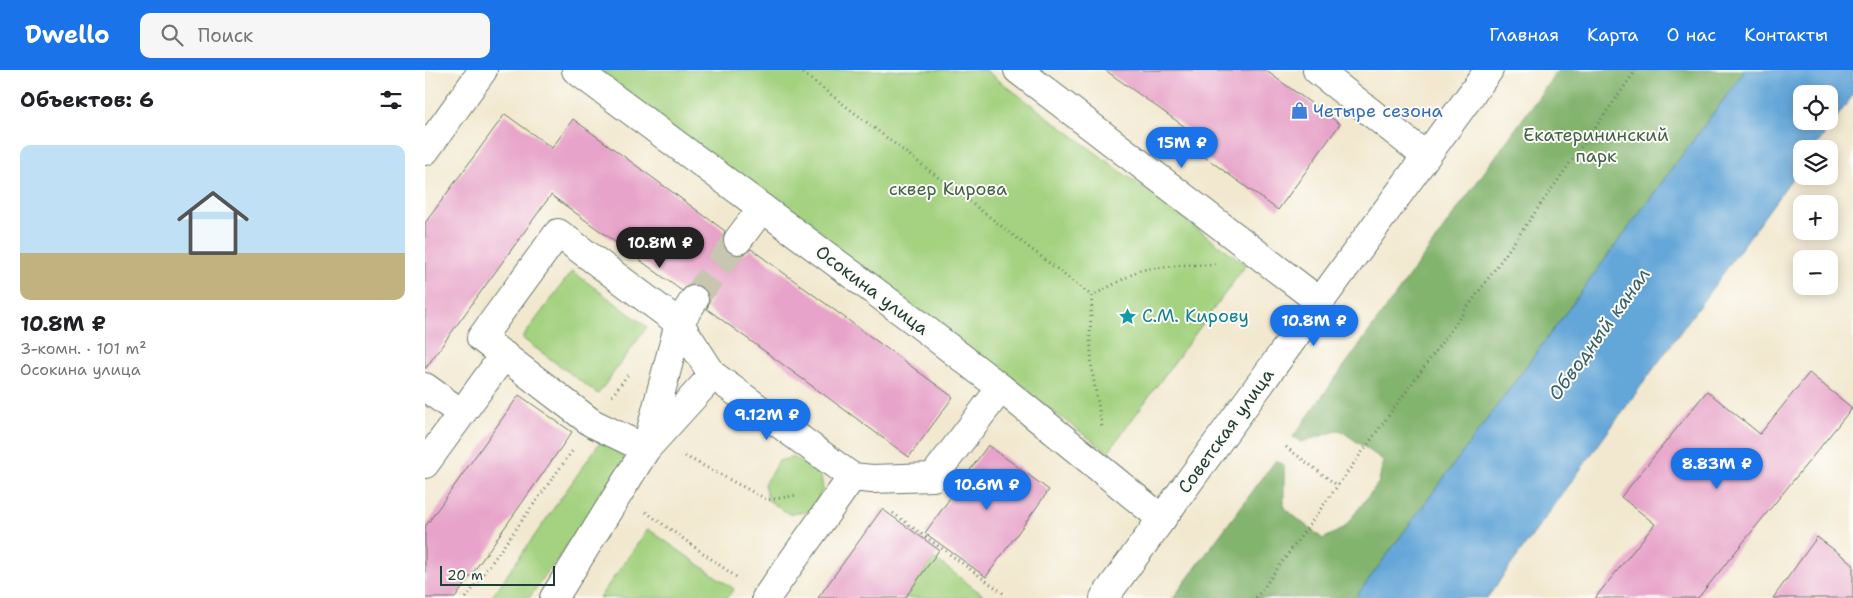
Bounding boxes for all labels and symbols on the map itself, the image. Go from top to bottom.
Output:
place label: Четыре сезона [1313,99,1443,123]
shop icon: Четыре сезона [1289,101,1309,121]
park label: Екатерининский парк [1523,123,1669,168]
pin: 15M ₽ [1147,126,1217,169]
park label: сквер Кирова [889,177,1007,201]
pin: 10.8M ₽ [614,226,706,269]
street label: Осокина улица [811,240,933,340]
water label: Обводный канал [1542,263,1656,405]
place label: С.М. Кирову [1142,304,1249,328]
pin: 10.8M ₽ [1268,304,1360,347]
place icon: С.М. Кирову [1118,306,1138,326]
street label: Советская улица [1173,364,1279,498]
pin: 9.12M ₽ [721,398,813,441]
pin: 8.83M ₽ [1671,448,1763,490]
pin: 10.6M ₽ [941,468,1033,511]
scale bar [440,563,555,586]

